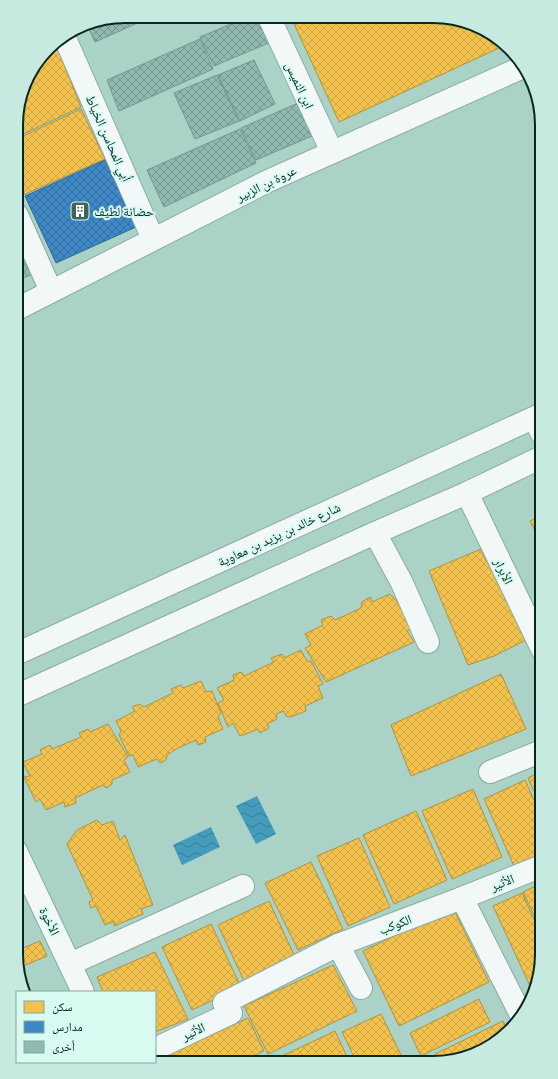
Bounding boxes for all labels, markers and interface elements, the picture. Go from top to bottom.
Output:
street label: ابن النميس [281,59,318,112]
street label: أبي المحاسن الخياط [80,92,135,185]
street label: عروة بن الزبير [232,161,299,206]
building icon: حضانة لطيف [69,200,91,222]
place label: حضانة لطيف [94,203,154,219]
street label: شارع خالد بن يزيد بن معاوية [215,499,344,571]
street label: الأبرار [490,555,517,587]
street label: الأثير [487,870,517,895]
street label: الأخوة [35,904,64,938]
street label: الكوكب [376,910,414,938]
legend [16,991,156,1063]
text: سكن [52,999,73,1014]
text: مدارس [52,1019,83,1034]
street label: الأثير [178,1019,208,1045]
text: أخرى [52,1039,75,1054]

